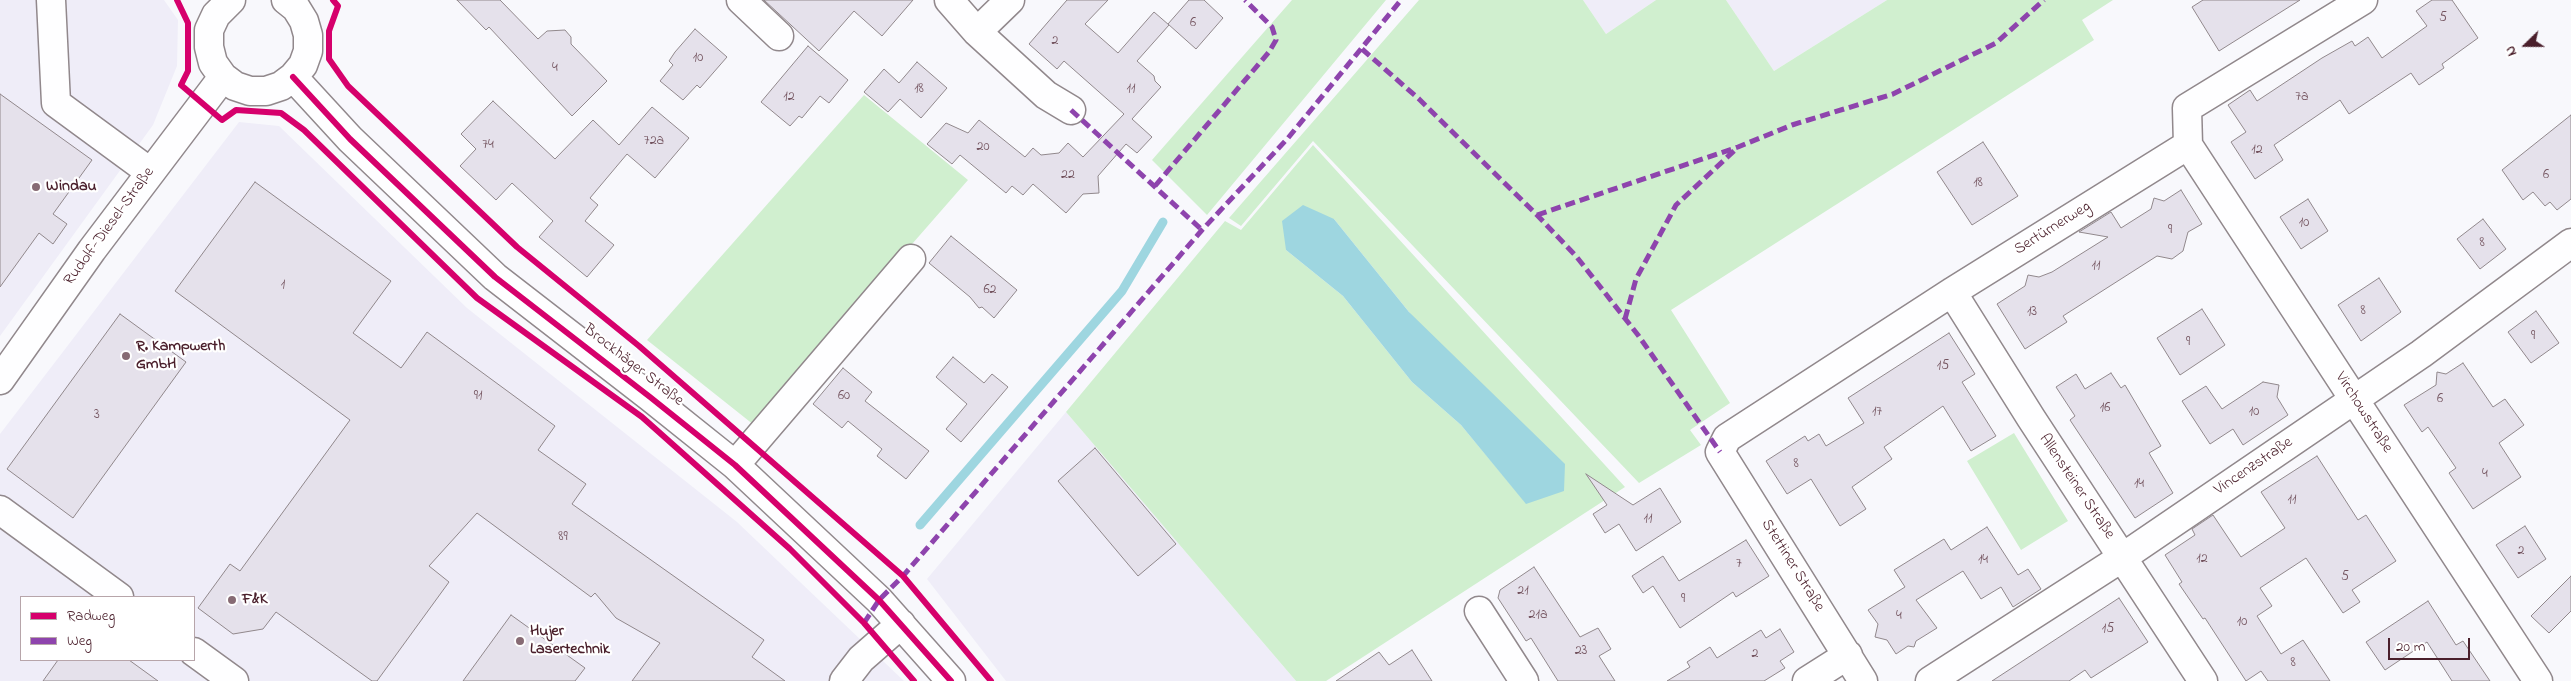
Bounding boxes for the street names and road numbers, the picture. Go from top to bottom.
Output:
street label: Rudolf-Diesel-Straße [61,164,159,290]
street label: Sertürnerweg [2011,198,2095,260]
street label: Brockhäger Straße [579,321,687,411]
street label: Virchowstraße [2330,369,2396,457]
street label: Allensteiner Straße [2034,431,2118,543]
street label: Vincenzstraße [2211,434,2297,500]
street label: Stettiner Straße [1756,516,1828,616]

